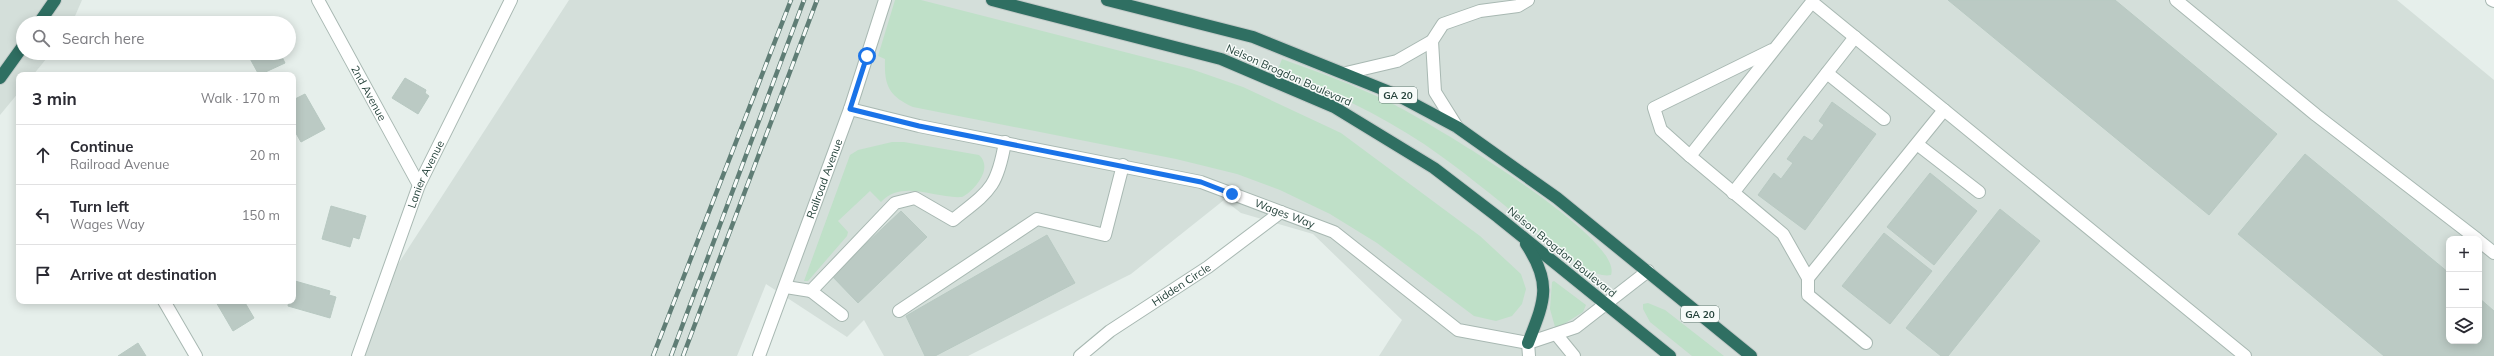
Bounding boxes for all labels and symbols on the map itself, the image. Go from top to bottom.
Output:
street label: Nelson Brogdon Boulevard [1224,41,1354,109]
route start [858,47,876,65]
street label: 2nd Avenue [348,63,390,123]
road number: GA 20 [1379,87,1417,103]
street label: Railroad Avenue [803,137,845,221]
street label: Lanier Avenue [404,138,447,210]
route end [1223,185,1241,203]
street label: Wages Way [1253,196,1317,231]
street label: Nelson Brogdon Boulevard [1505,204,1619,300]
street label: Hidden Circle [1149,260,1213,309]
road number: GA 20 [1681,306,1719,322]

